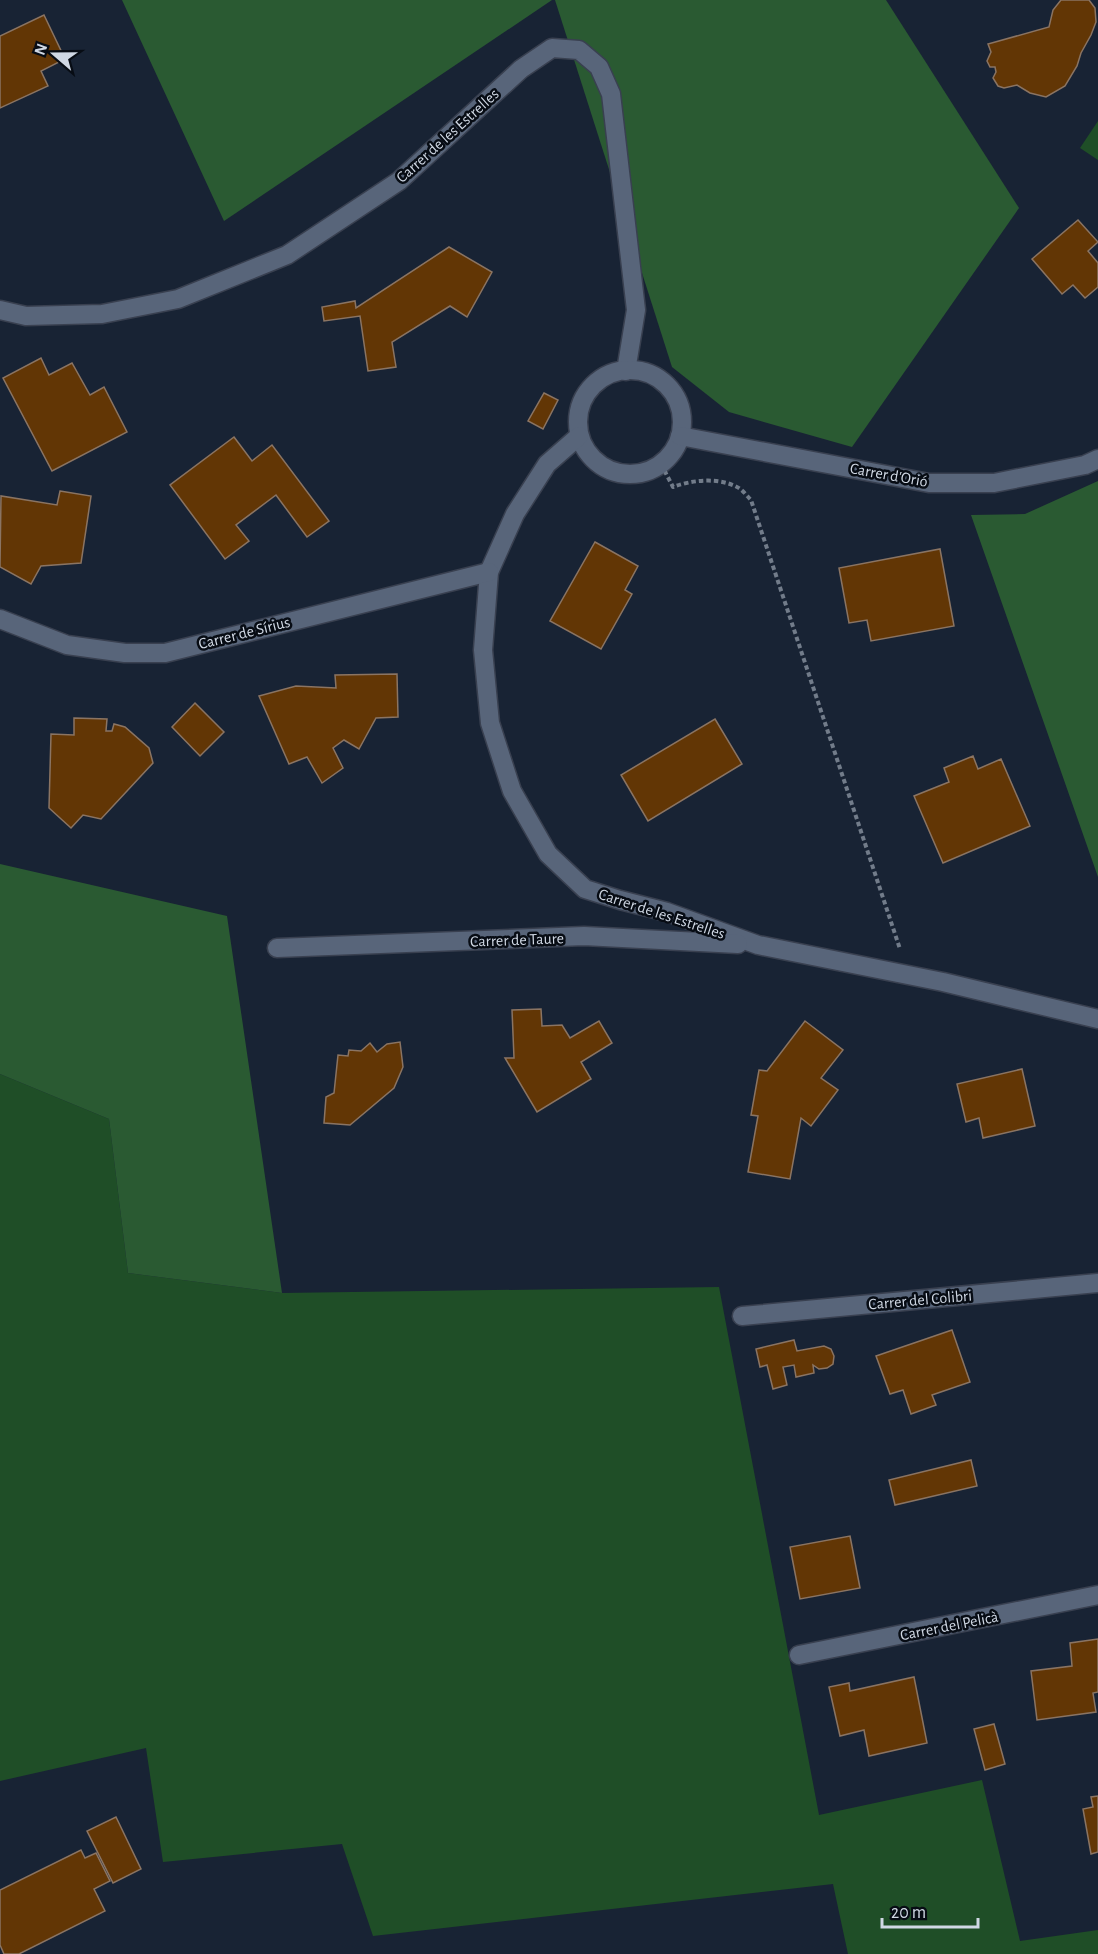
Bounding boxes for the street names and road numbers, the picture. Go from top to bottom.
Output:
street label: Carrer de les Estrelles [393,86,502,186]
street label: Carrer d'Orió [849,460,929,490]
street label: Carrer de Sírius [197,614,292,652]
street label: Carrer de les Estrelles [597,886,727,942]
street label: Carrer de Taure [470,930,564,950]
street label: Carrer del Colibri [868,1287,973,1313]
street label: Carrer del Pelicà [899,1609,1000,1643]

